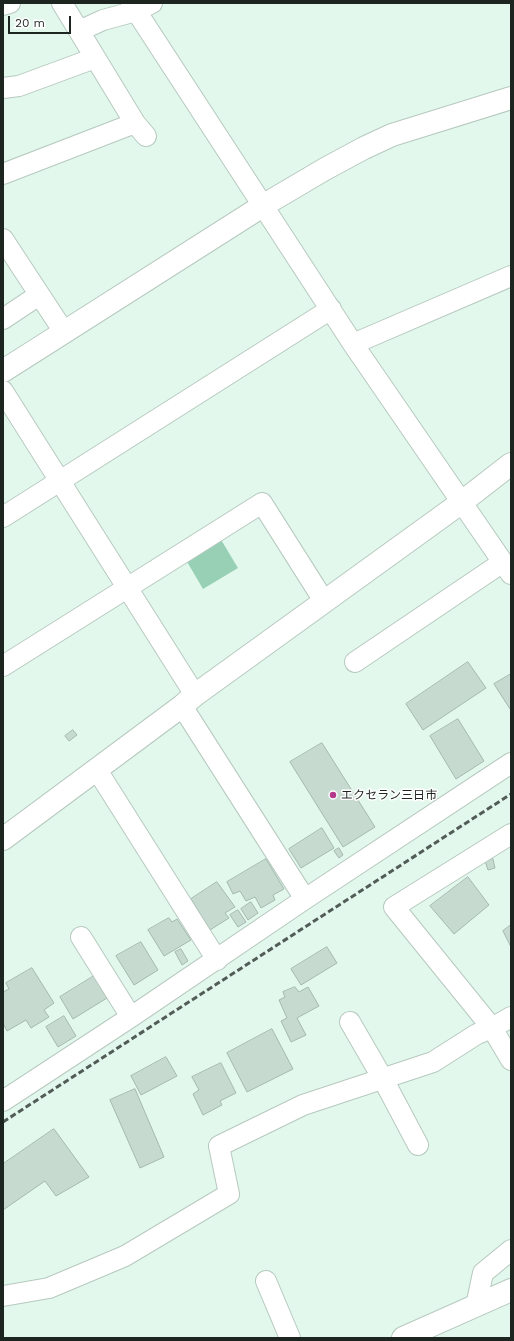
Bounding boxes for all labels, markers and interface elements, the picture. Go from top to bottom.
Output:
scale bar [10,8,73,34]
text: 20 m [15,16,45,30]
place label: エクセラン三日市 [341,788,437,802]
marker: エクセラン三日市 [328,790,338,800]

